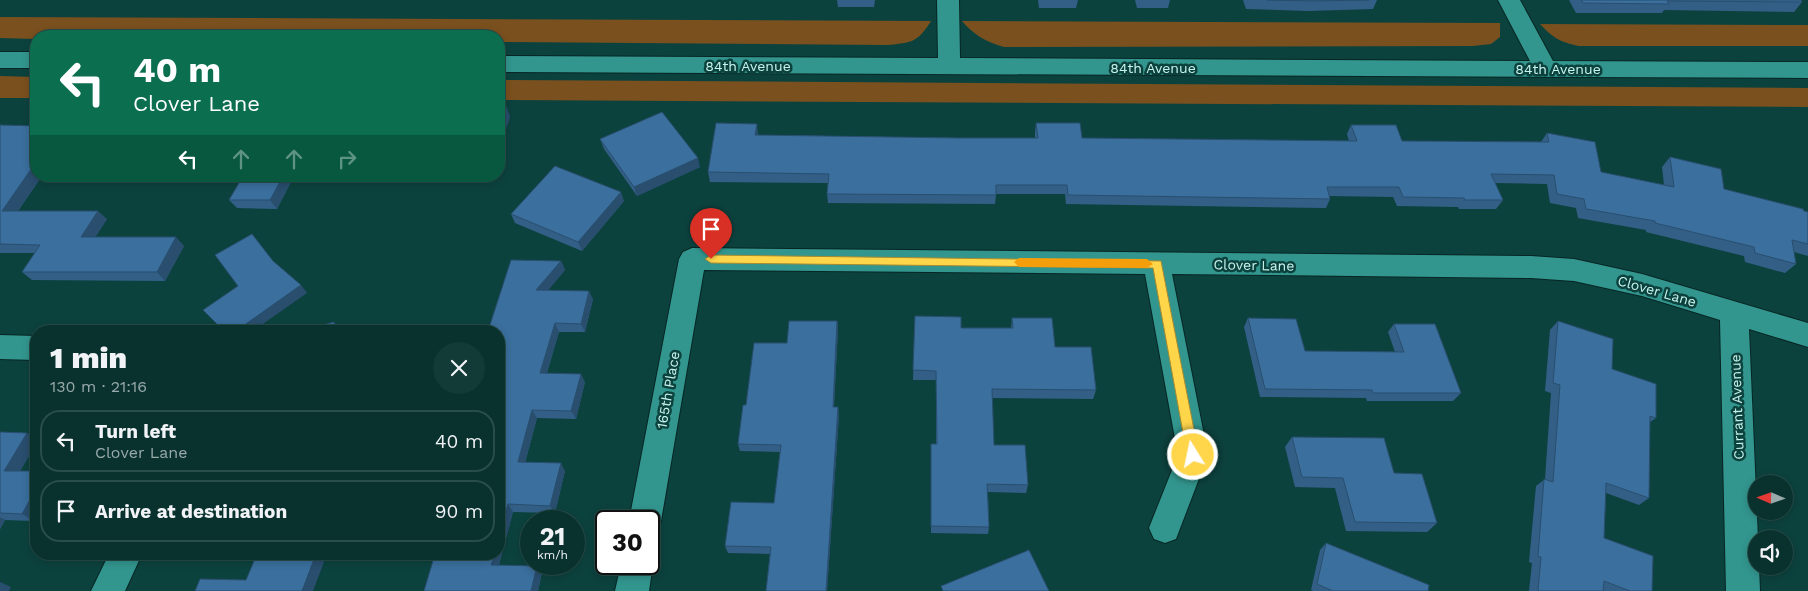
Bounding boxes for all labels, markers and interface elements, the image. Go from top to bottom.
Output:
text: 40 m [133,49,221,91]
icon: left [50,50,115,115]
street label: 84th Avenue [705,58,791,74]
street label: 84th Avenue [1110,60,1196,76]
street label: 84th Avenue [1515,61,1601,77]
text: Clover Lane [133,91,260,116]
icon: left [174,145,202,173]
icon: ahead [227,145,255,173]
icon: ahead [280,145,308,173]
icon: right [333,145,361,173]
pin [690,208,732,259]
icon: arrive [697,215,725,243]
street label: Clover Lane [1213,256,1295,274]
street label: Clover Lane [1616,272,1698,310]
text: 1 min [50,340,127,375]
button: close [433,342,485,394]
street label: 165th Place [653,350,683,430]
street label: Currant Avenue [1727,354,1747,460]
text: 130 m · 21:16 [50,377,147,396]
text: Turn left [95,420,176,443]
icon: left [52,427,80,455]
position arrow [1166,428,1218,480]
text: 40 m [435,430,483,453]
text: Clover Lane [95,443,187,462]
north arrow [1748,475,1792,520]
map controls [1748,475,1793,575]
icon: arrive [52,497,80,525]
text: Arrive at destination [95,500,287,523]
text: 90 m [435,500,483,523]
speed limit sign: 30 [595,510,660,575]
text: 21 [540,522,565,551]
button: sound [1748,530,1793,575]
text: km/h [537,548,568,562]

